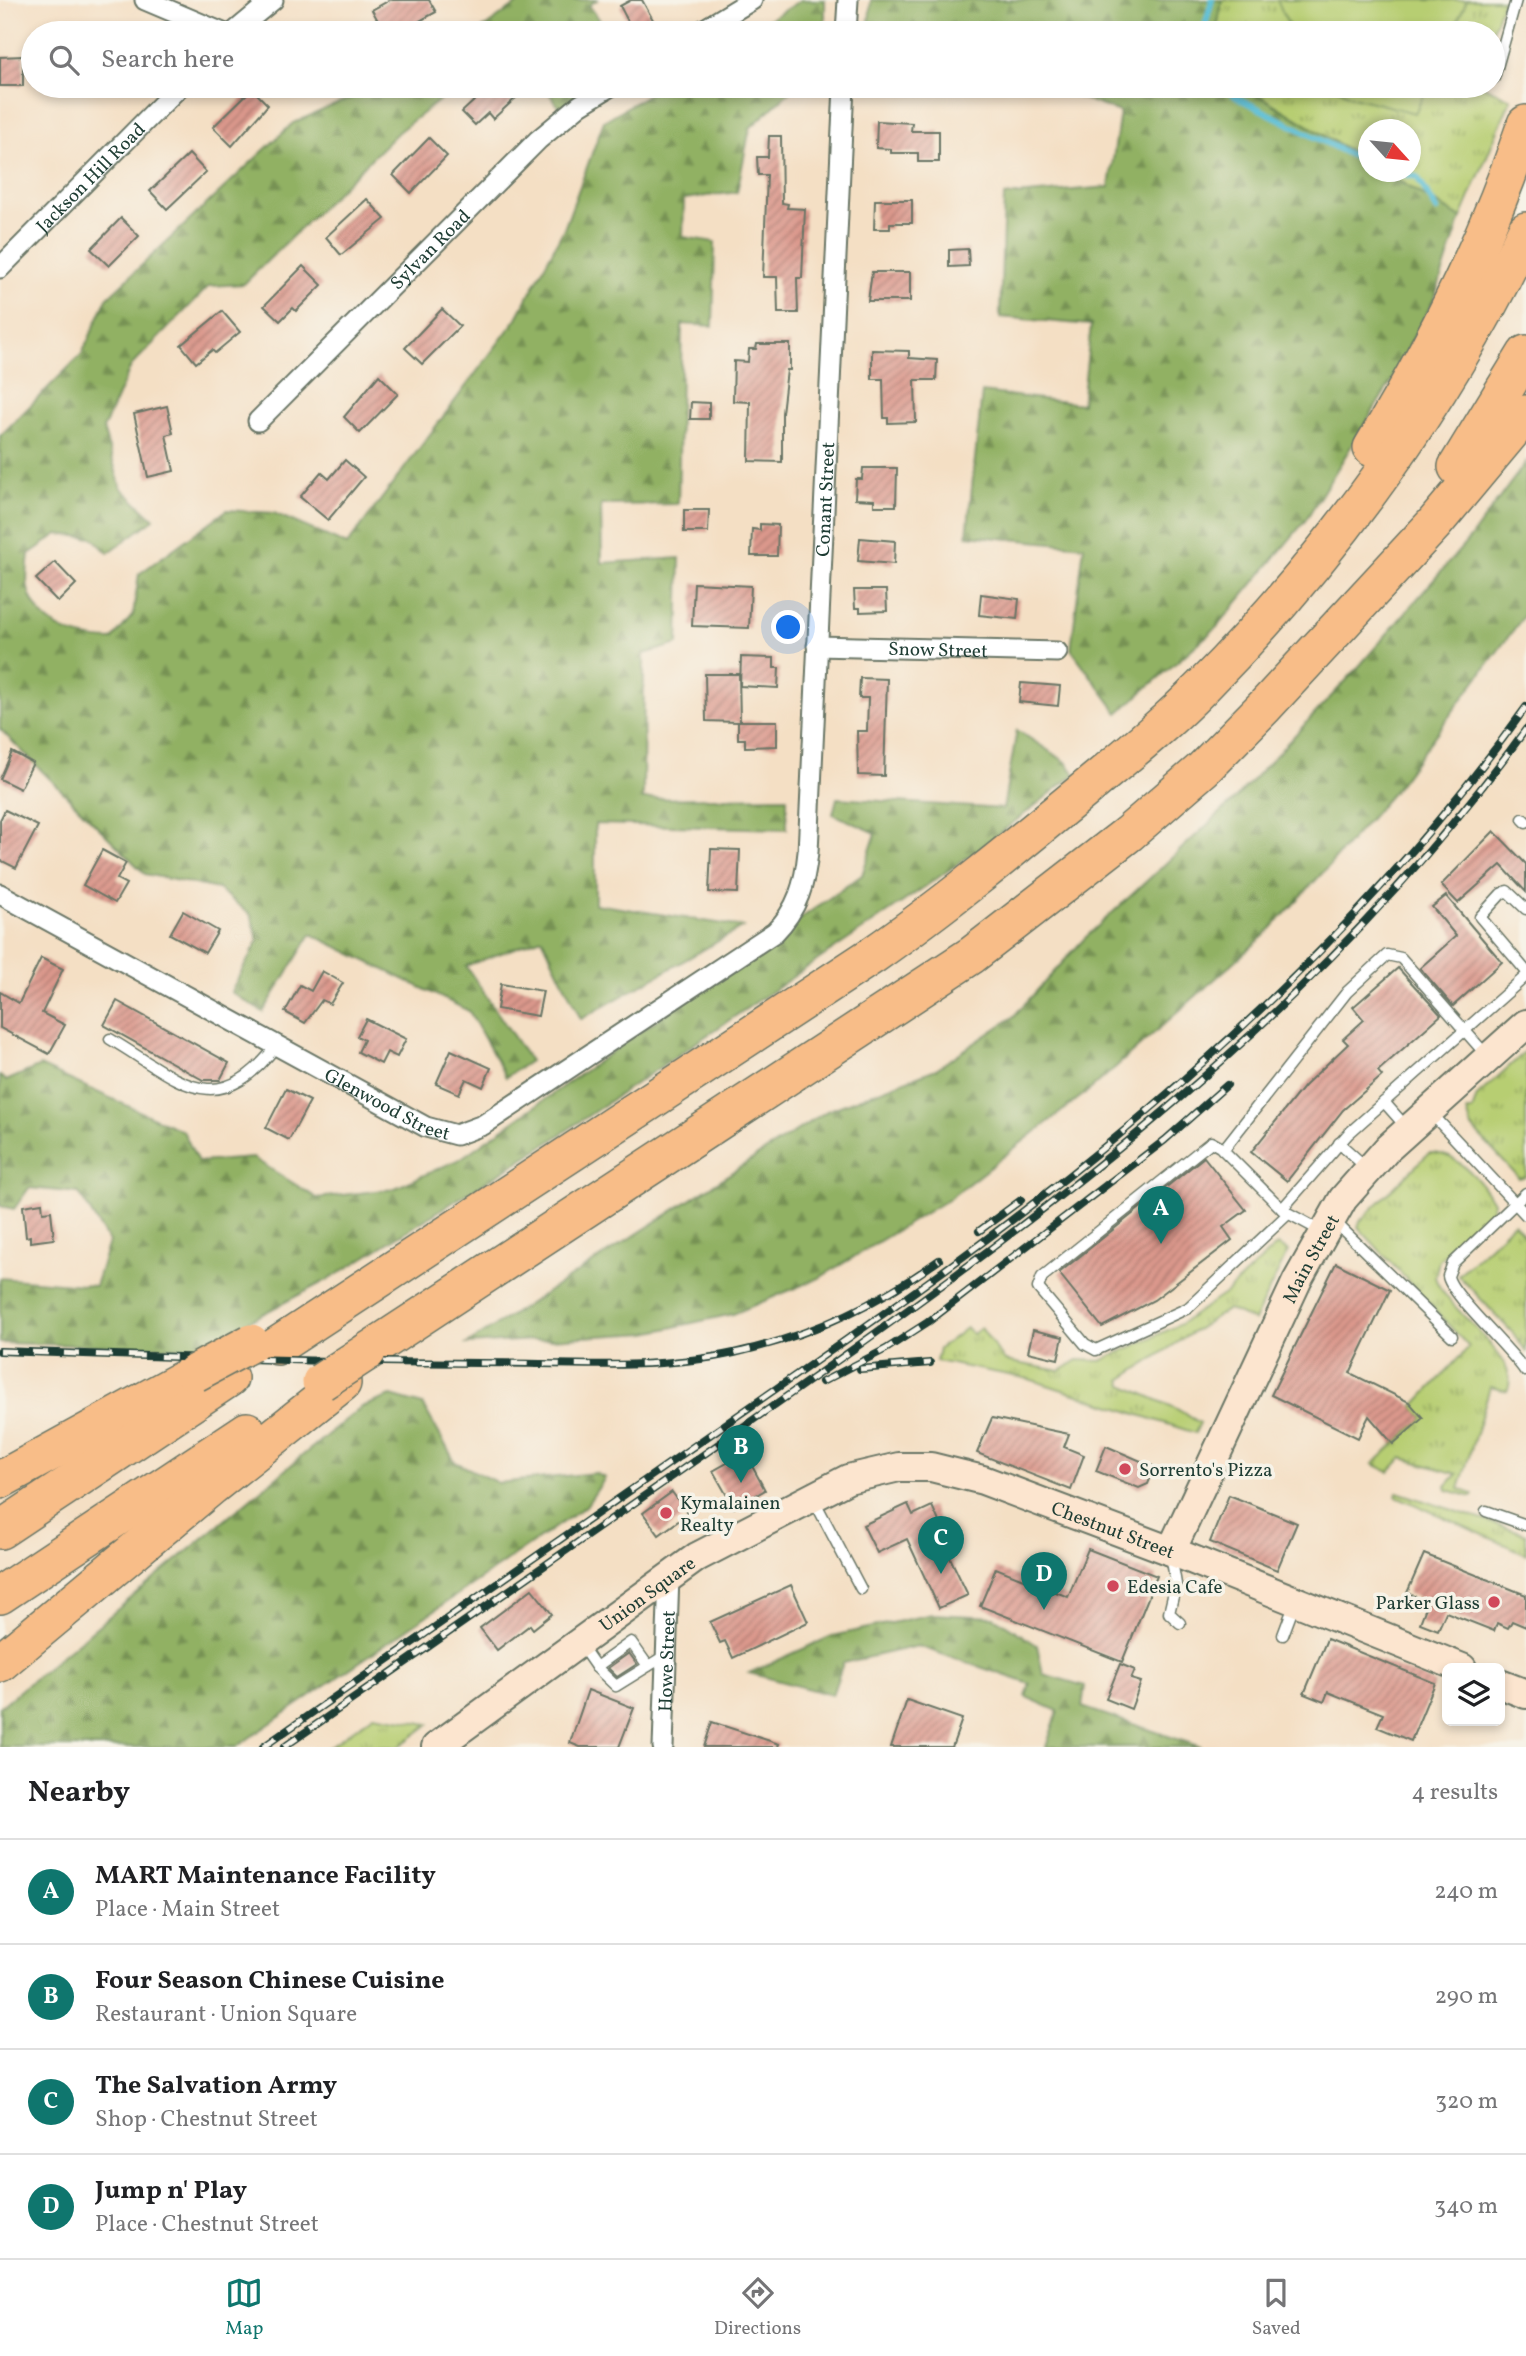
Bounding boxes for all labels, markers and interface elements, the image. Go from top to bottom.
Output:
search box [21,21,1505,98]
icon: search [45,41,83,79]
text: Search here [101,42,234,78]
street label: Jackson Hill Road [31,117,152,239]
north arrow [1358,119,1421,182]
street label: Sylvan Road [385,204,477,296]
street label: Conant Street [811,441,842,557]
your location [771,610,805,644]
street label: Snow Street [888,637,988,665]
street label: Glenwood Street [319,1063,453,1148]
pin: A [1138,1186,1184,1244]
street label: Main Street [1277,1210,1347,1308]
pin: B [718,1425,764,1483]
place label: Sorrento's Pizza [1139,1458,1272,1484]
marker: Sorrento's Pizza [1117,1461,1133,1477]
place label: Kymalainen Realty [680,1491,781,1539]
street label: Chestnut Street [1047,1496,1178,1566]
marker: Kymalainen Realty [658,1505,674,1521]
pin: C [918,1516,964,1574]
street label: Union Square [595,1551,702,1639]
pin: D [1021,1552,1067,1610]
place label: Edesia Cafe [1127,1575,1223,1601]
marker: Edesia Cafe [1105,1578,1121,1594]
place label: Parker Glass [1375,1591,1480,1617]
marker: Parker Glass [1486,1594,1502,1610]
street label: Howe Street [653,1610,683,1712]
map controls [1442,1663,1505,1726]
button: layers [1442,1663,1505,1726]
text: Nearby [28,1772,130,1814]
text: 4 results [1412,1777,1498,1809]
text: MART Maintenance Facility [95,1858,436,1894]
text: A [43,1876,59,1908]
text: 240 m [1434,1876,1498,1908]
text: Place · Main Street [95,1894,280,1926]
text: Four Season Chinese Cuisine [95,1963,444,1999]
text: B [43,1981,59,2013]
text: 290 m [1435,1981,1498,2013]
text: Restaurant · Union Square [95,1999,357,2031]
text: The Salvation Army [95,2068,337,2104]
text: C [44,2086,58,2118]
text: 320 m [1435,2086,1498,2118]
text: Shop · Chestnut Street [95,2104,318,2136]
text: Jump n' Play [95,2173,247,2209]
text: D [43,2191,59,2223]
text: 340 m [1434,2191,1498,2223]
text: Place · Chestnut Street [95,2209,319,2241]
tab: Map [225,2274,263,2342]
tab: Directions [714,2274,801,2342]
tab: Saved [1252,2274,1301,2342]

